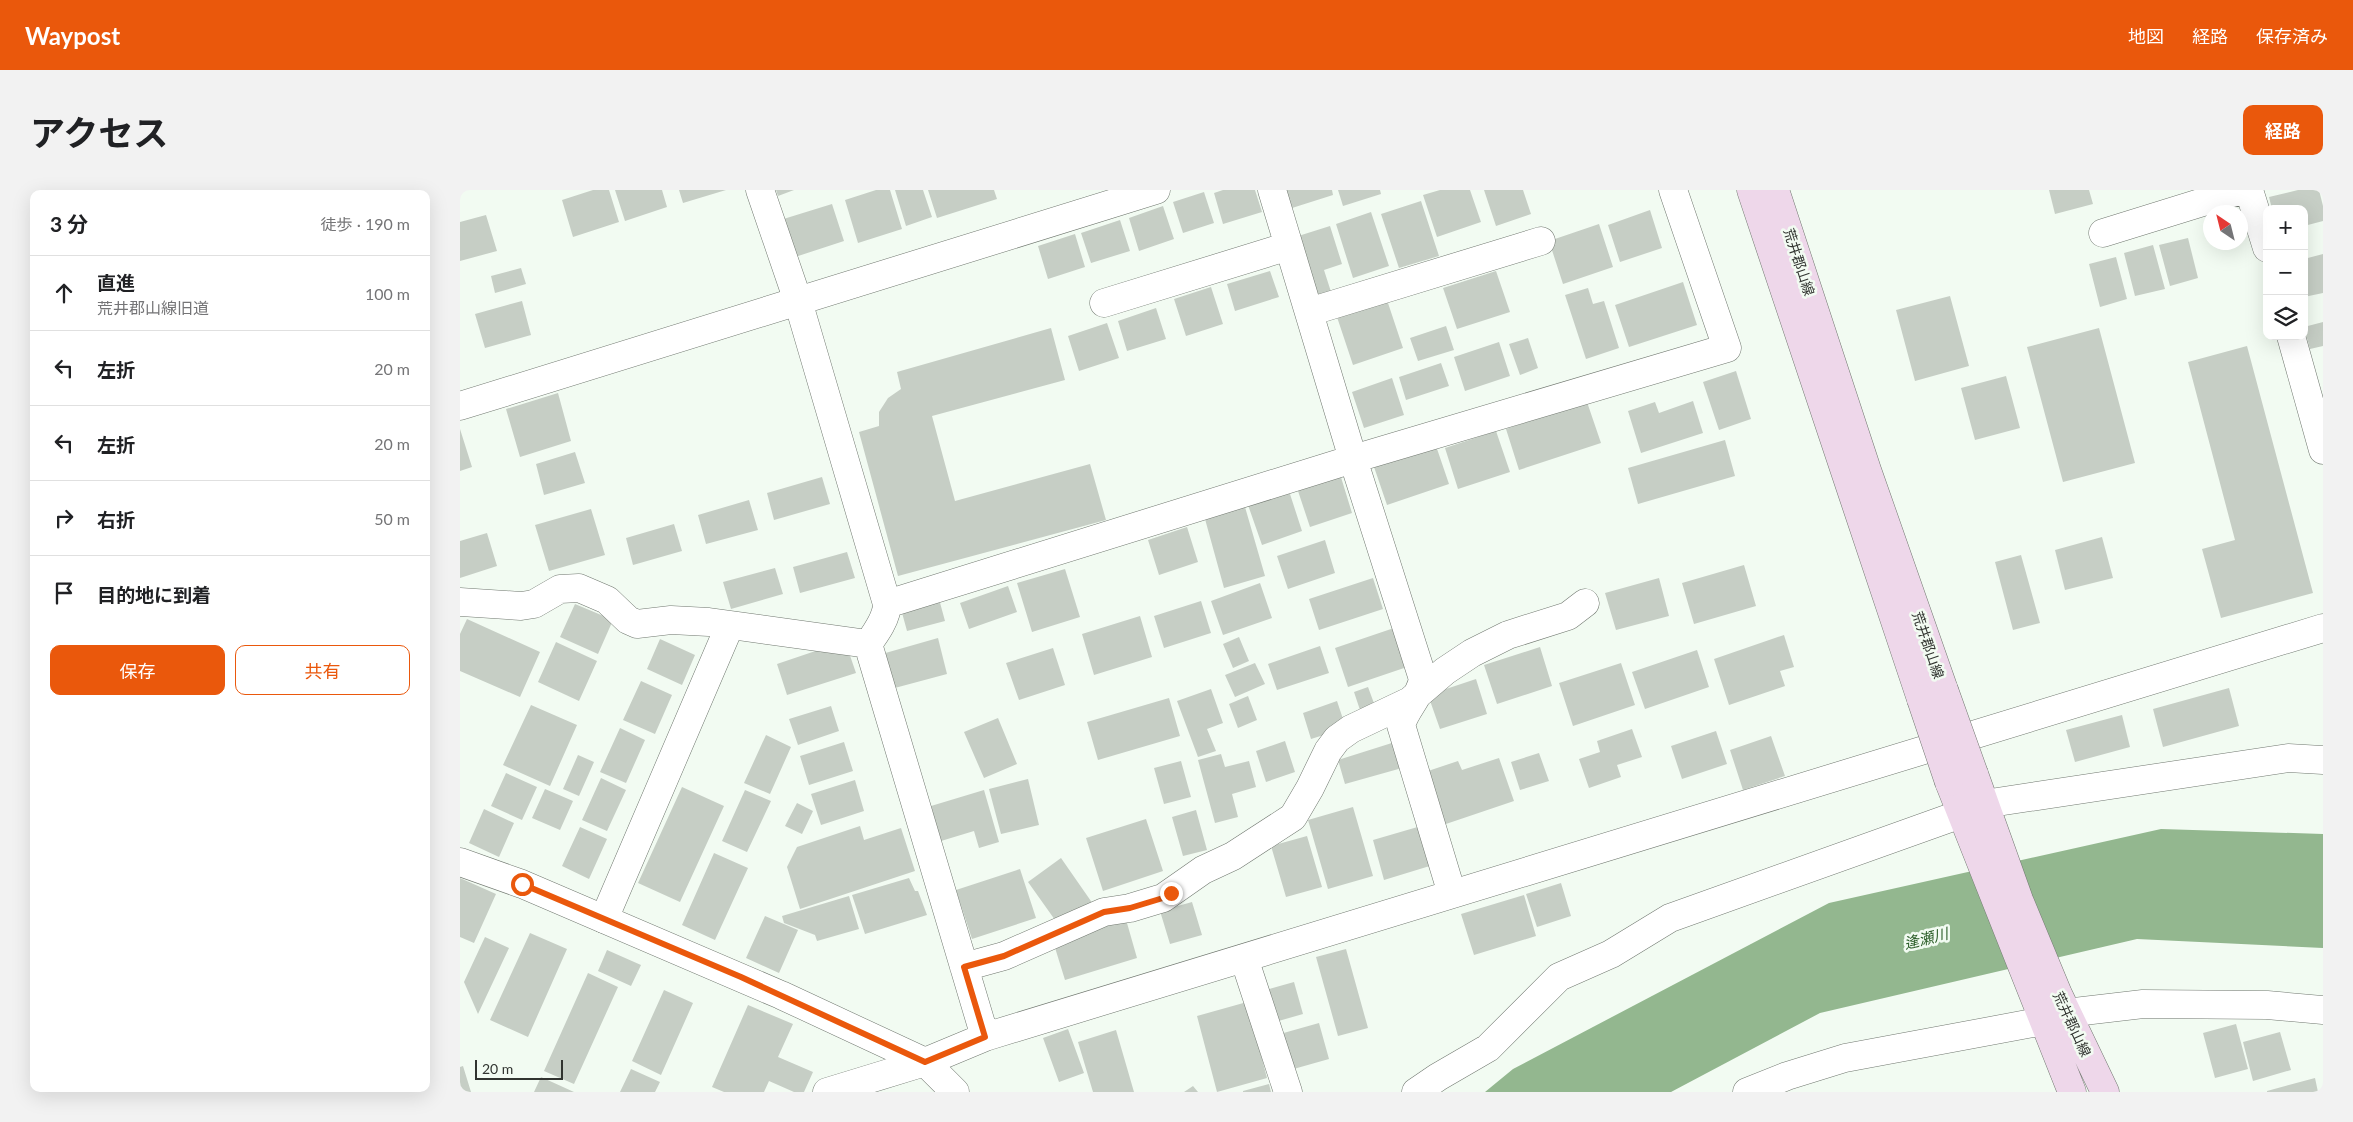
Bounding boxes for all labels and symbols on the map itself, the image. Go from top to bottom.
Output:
north arrow [2203,205,2248,250]
street label: 荒井郡山線 [1781,226,1818,298]
street label: 荒井郡山線 [1909,609,1948,681]
route start [511,873,534,896]
route end [1160,882,1183,905]
water label: 逢瀬川 [1902,923,1952,952]
street label: 荒井郡山線 [2050,988,2095,1059]
scale bar [475,1057,562,1080]

